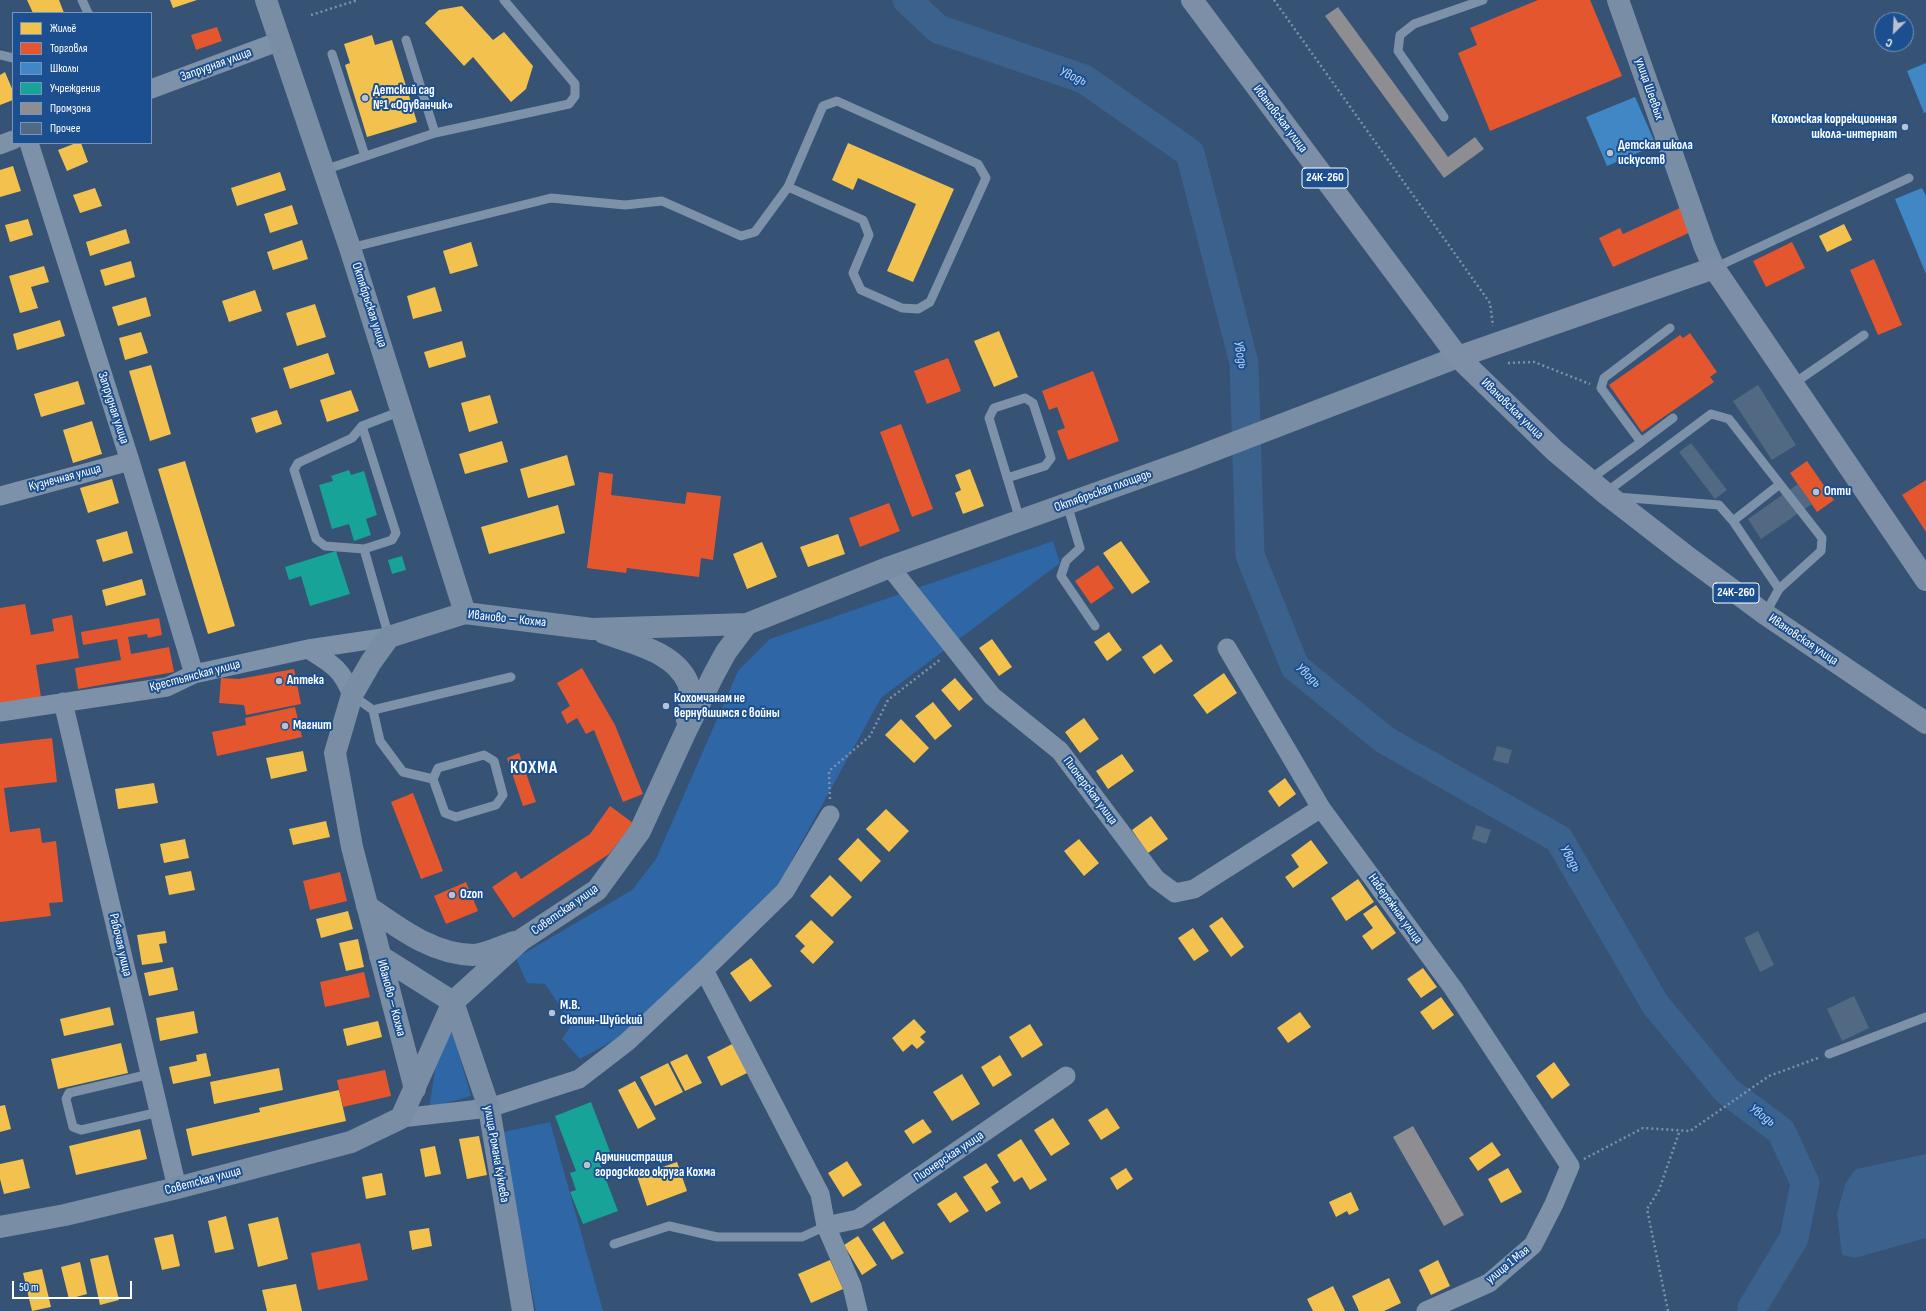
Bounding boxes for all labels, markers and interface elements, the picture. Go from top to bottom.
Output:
legend [12,12,152,144]
north arrow [1874,12,1914,52]
text: Жильё [50,21,76,36]
text: С [1884,35,1895,50]
text: Торговля [50,41,87,56]
street label: Запрудная улица [178,45,254,85]
street label: улица Шеевых [1631,56,1667,122]
text: Школы [50,61,79,76]
water label: Уводь [1057,64,1089,90]
text: Учреждения [50,81,100,96]
street label: Ивановская улица [1249,82,1311,156]
place label: Детский сад №1 «Одуванчик» [373,83,453,114]
marker: Детский сад №1 «Одуванчик» [360,93,370,103]
text: Промзона [50,101,91,116]
place label: Кохомская коррекционная школа-интернат [1771,112,1897,143]
text: Прочее [50,121,81,136]
marker: Кохомская коррекционная школа-интернат [1900,122,1910,132]
place label: Детская школа искусств [1618,138,1693,169]
marker: Детская школа искусств [1605,148,1615,158]
road number: 24К-260 [1302,168,1348,188]
street label: Октябрьская улица [348,261,390,349]
water label: Уводь [1229,340,1251,370]
street label: Запрудная улица [94,370,132,446]
street label: Ивановская улица [1478,375,1546,443]
street label: Кузнечная улица [27,461,103,495]
street label: Октябрьская площадь [1052,466,1154,516]
place label: Опти [1824,484,1851,500]
marker: Опти [1811,487,1821,497]
road number: 24К-260 [1713,583,1759,603]
street label: Иваново — Кохма [467,607,547,631]
street label: Ивановская улица [1765,611,1841,669]
street label: Крестьянская улица [148,656,242,696]
water label: Уводь [1292,660,1324,692]
place label: Аптека [287,673,324,689]
marker: Аптека [274,676,284,686]
place label: Кохомчанам не вернувшимся с войны [674,691,780,722]
marker: Кохомчанам не вернувшимся с войны [661,701,671,711]
place label: Магнит [293,718,332,734]
marker: Магнит [280,721,290,731]
street label: Пионерская улица [1059,754,1121,828]
district label: КОХМА [510,759,558,779]
water label: Уводь [1556,843,1584,875]
street label: Набережная улица [1364,871,1426,947]
street label: Советская улица [529,881,601,939]
place label: Ozon [460,887,483,903]
marker: Ozon [447,890,457,900]
street label: Рабочая улица [105,912,135,978]
street label: Иваново — Кохма [373,958,409,1038]
place label: М.В. Скопин-Шуйский [560,998,642,1029]
marker: М.В. Скопин-Шуйский [547,1008,557,1018]
water label: Уводь [1746,1101,1778,1131]
street label: улица Романа Куклева [480,1104,512,1204]
street label: Пионерская улица [911,1128,987,1186]
place label: Администрация городского округа Кохма [595,1150,715,1181]
marker: Администрация городского округа Кохма [582,1160,592,1170]
street label: Советская улица [163,1163,243,1199]
street label: улица 1 Мая [1483,1243,1533,1287]
scale bar [14,1273,134,1299]
text: 50 m [19,1280,39,1295]

